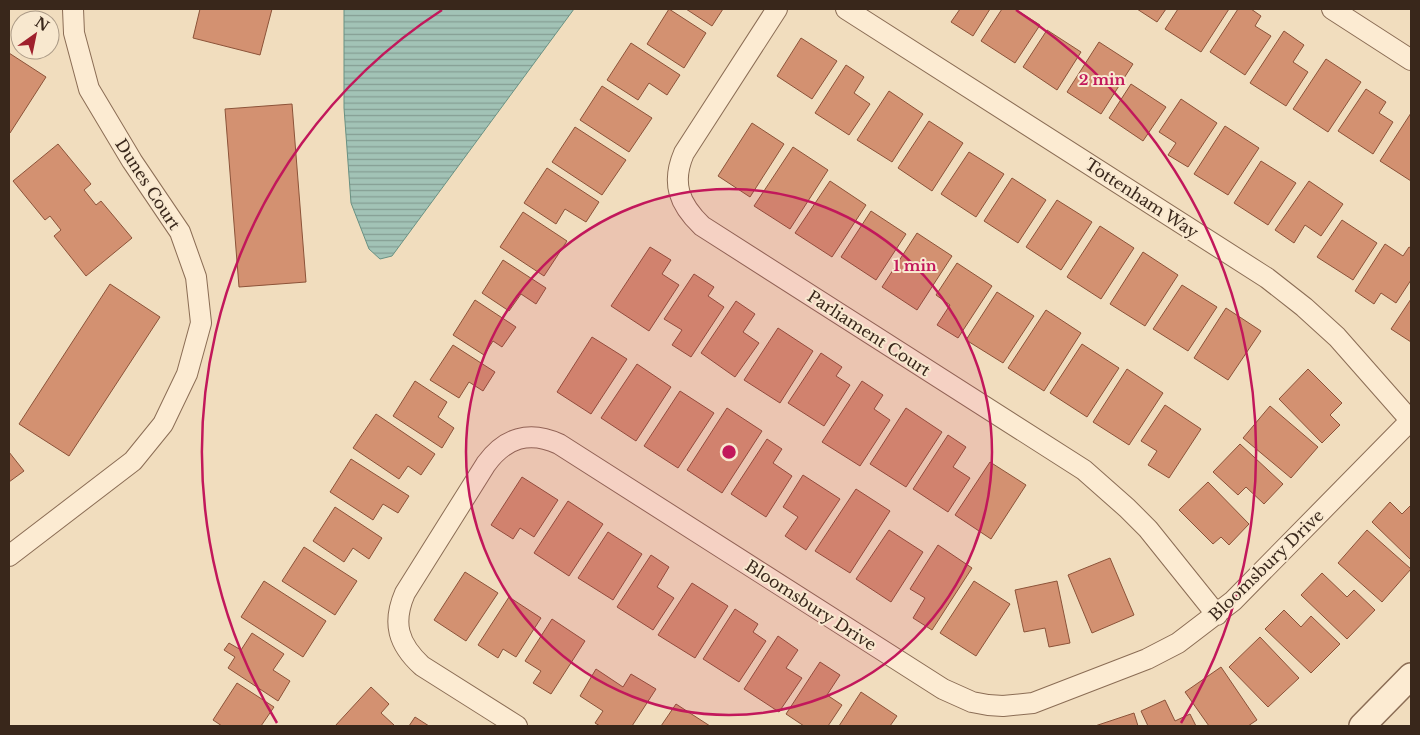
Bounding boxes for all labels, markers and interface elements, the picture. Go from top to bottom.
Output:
north arrow [10,10,60,60]
text: N [32,13,53,35]
text: 2 min [1079,70,1125,89]
street label: Dunes Court [111,135,185,233]
street label: Tottenham Way [1082,154,1203,242]
text: 1 min [893,256,937,275]
street label: Parliament Court [804,286,934,380]
centre of rings [720,443,738,461]
street label: Bloomsbury Drive [1204,505,1328,625]
street label: Bloomsbury Drive [742,555,880,655]

